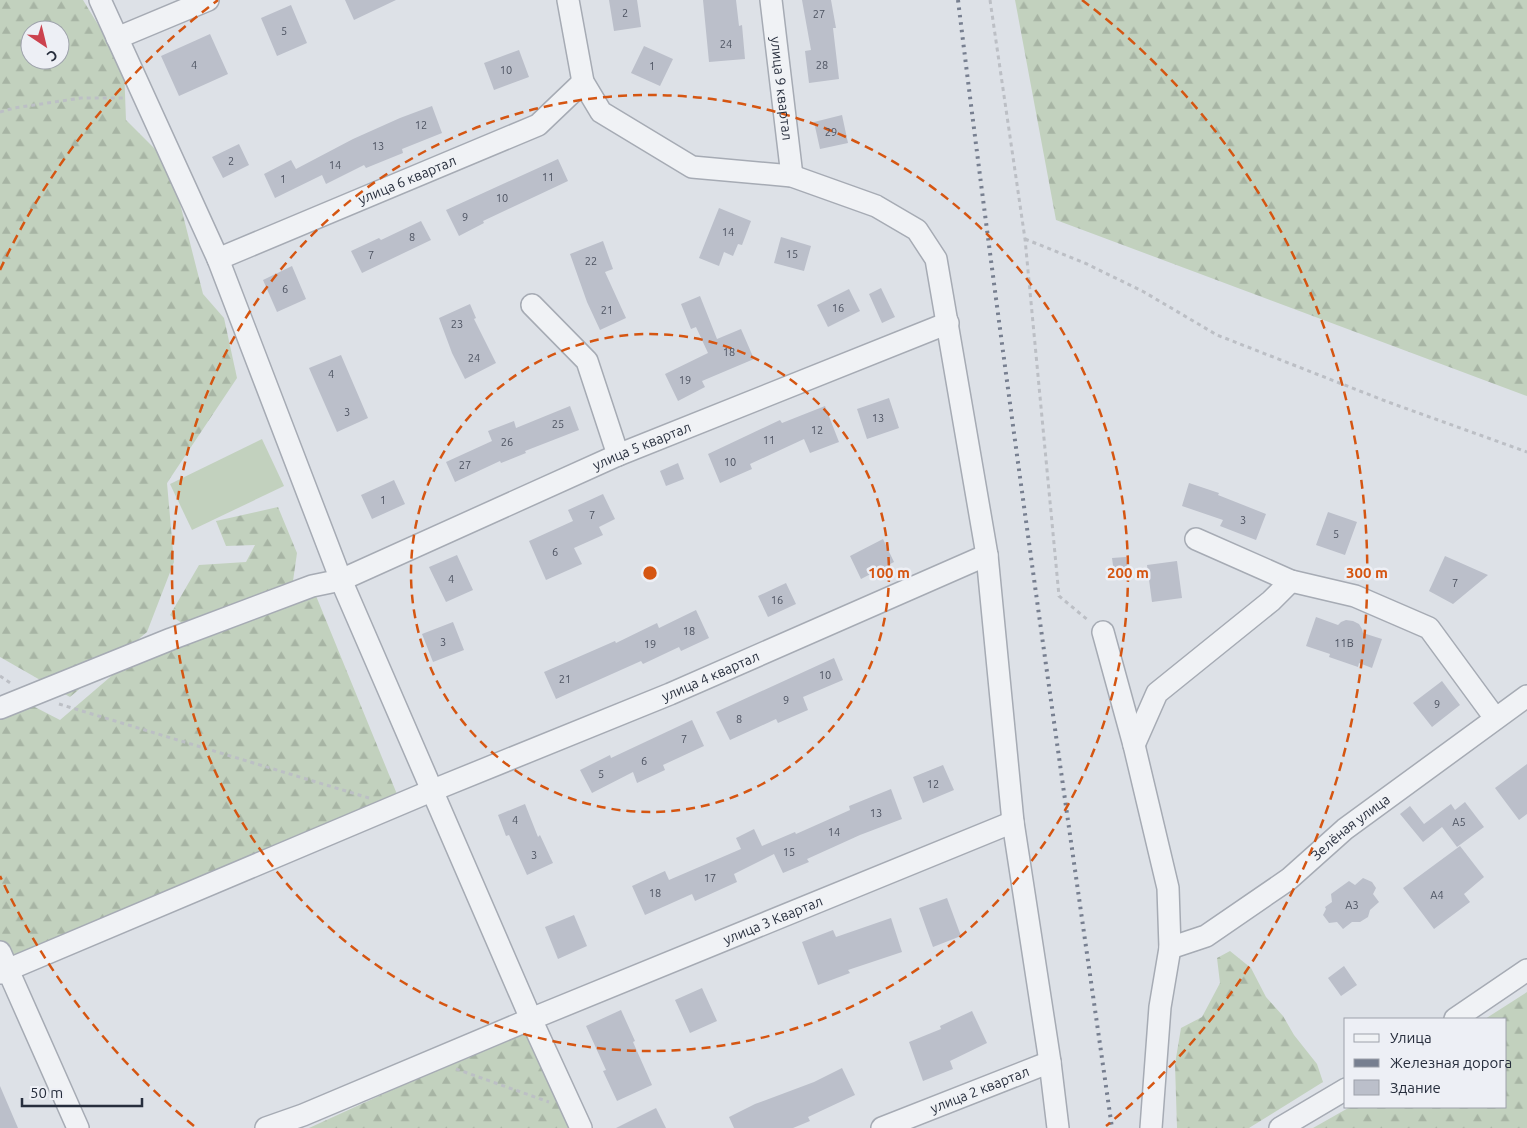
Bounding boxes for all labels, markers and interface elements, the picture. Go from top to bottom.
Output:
house number: 2 [622,7,628,19]
house number: 27 [813,8,825,20]
north arrow [20,20,70,70]
house number: 5 [281,25,287,37]
street label: улица 9 квартал [767,35,796,141]
house number: 24 [720,38,732,50]
text: С [44,47,61,65]
house number: 4 [191,59,197,71]
house number: 28 [816,59,828,71]
house number: 1 [649,60,655,72]
house number: 10 [500,64,512,76]
house number: 12 [415,119,427,131]
house number: 29 [825,126,837,138]
house number: 13 [372,140,384,152]
street label: улица 6 квартал [356,152,458,207]
house number: 2 [228,155,234,167]
house number: 14 [329,159,341,171]
house number: 11 [542,171,554,183]
house number: 1 [280,173,286,185]
house number: 10 [496,192,508,204]
house number: 9 [462,211,468,223]
house number: 14 [722,226,734,238]
house number: 8 [409,231,415,243]
house number: 15 [786,248,798,260]
house number: 7 [368,249,374,261]
house number: 22 [585,255,597,267]
house number: 6 [282,283,288,295]
house number: 16 [832,302,844,314]
house number: 21 [601,304,613,316]
house number: 23 [451,318,463,330]
house number: 18 [723,346,735,358]
house number: 24 [468,352,480,364]
house number: 4 [328,368,334,380]
house number: 19 [679,374,691,386]
house number: 3 [344,406,350,418]
house number: 13 [872,412,884,424]
house number: 25 [552,418,564,430]
street label: улица 5 квартал [590,419,693,473]
house number: 12 [811,424,823,436]
house number: 11 [763,434,775,446]
house number: 26 [501,436,513,448]
house number: 10 [724,456,736,468]
house number: 27 [459,459,471,471]
house number: 1 [380,494,386,506]
house number: 7 [589,509,595,521]
house number: 3 [1240,514,1246,526]
house number: 5 [1333,528,1339,540]
house number: 6 [552,546,558,558]
centre of rings [641,564,659,582]
text: 100 m [868,564,910,581]
text: 200 m [1107,564,1149,581]
text: 300 m [1346,564,1388,581]
house number: 4 [448,573,454,585]
house number: 7 [1452,577,1458,589]
house number: 16 [771,594,783,606]
house number: 18 [683,625,695,637]
house number: 3 [440,636,446,648]
house number: 11В [1334,637,1354,649]
house number: 19 [644,638,656,650]
street label: улица 4 квартал [659,648,762,704]
house number: 10 [819,669,831,681]
house number: 21 [559,673,571,685]
house number: 9 [783,694,789,706]
house number: 9 [1434,698,1440,710]
house number: 8 [736,713,742,725]
house number: 7 [681,733,687,745]
house number: 6 [641,755,647,767]
house number: 5 [598,768,604,780]
house number: 12 [927,778,939,790]
street label: Зелёная улица [1308,791,1393,863]
house number: 13 [870,807,882,819]
house number: 4 [512,814,518,826]
house number: А5 [1452,816,1466,828]
house number: 14 [828,826,840,838]
house number: 15 [783,846,795,858]
house number: 3 [531,849,537,861]
house number: 17 [704,872,716,884]
house number: 18 [649,887,661,899]
house number: А4 [1430,889,1444,901]
street label: улица 3 Квартал [721,893,825,948]
house number: А3 [1345,899,1359,911]
legend [1344,1018,1507,1108]
text: Улица [1390,1029,1432,1046]
text: Железная дорога [1390,1054,1512,1071]
street label: улица 2 квартал [928,1063,1031,1116]
scale bar [22,1076,142,1108]
text: Здание [1390,1079,1441,1096]
text: 50 m [30,1084,63,1101]

